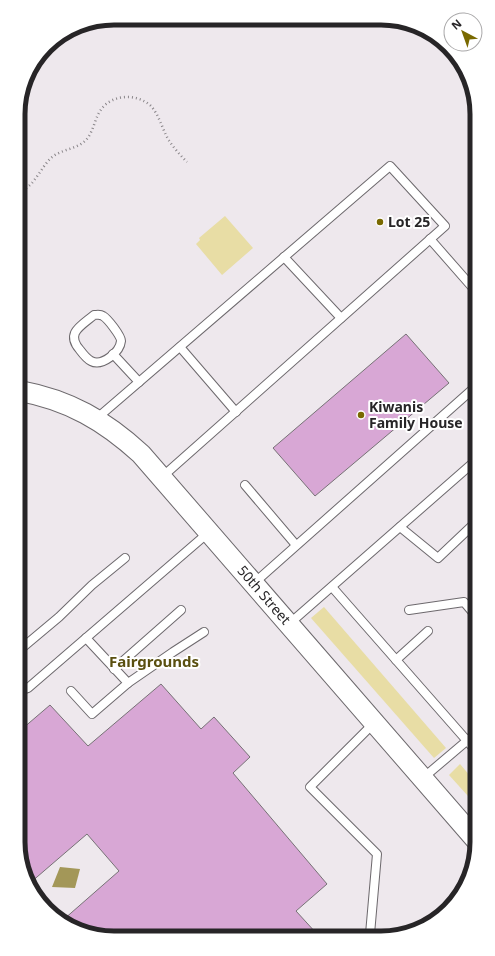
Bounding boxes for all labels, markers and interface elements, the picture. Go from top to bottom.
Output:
north arrow [443,12,483,52]
text: N [448,15,464,33]
place label: Lot 25 [388,212,430,231]
marker: Lot 25 [375,217,385,227]
place label: Kiwanis Family House [369,397,463,432]
marker: Kiwanis Family House [356,410,366,420]
street label: 50th Street [233,561,295,628]
district label: Fairgrounds [109,651,199,671]

